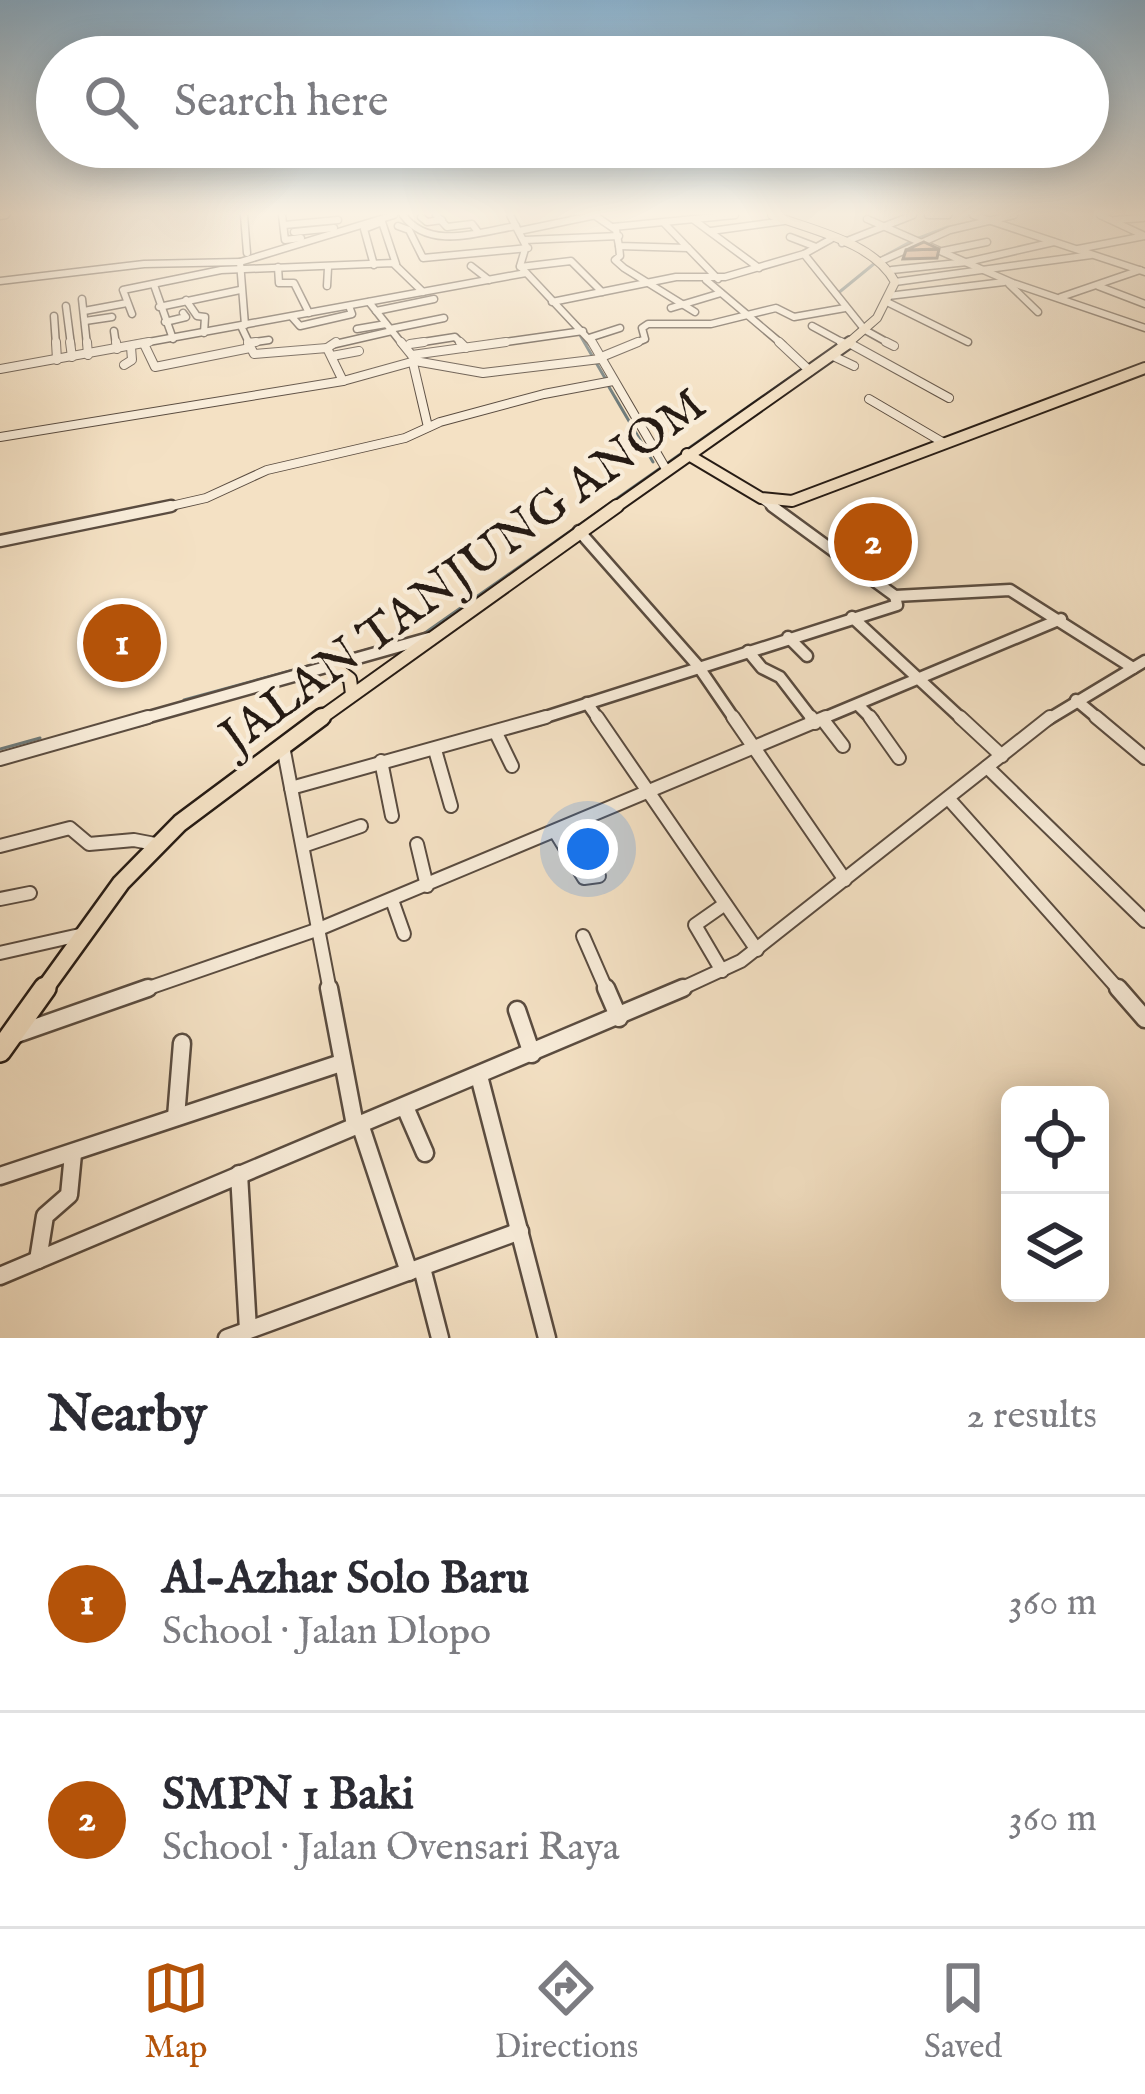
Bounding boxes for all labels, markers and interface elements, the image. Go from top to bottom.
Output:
search box [36,36,1109,168]
icon: search [78,69,144,135]
text: Search here [174,74,388,131]
street label: JALAN TANJUNG ANOM [206,376,718,771]
pin: 2 [834,497,912,587]
pin: 1 [83,598,161,688]
your location [558,819,618,879]
map controls [1001,1086,1109,1302]
button: locate [1001,1086,1109,1194]
button: layers [1001,1194,1109,1302]
text: Nearby [48,1384,207,1449]
text: 2 results [966,1392,1097,1441]
text: Al-Azhar Solo Baru [162,1551,529,1608]
text: 1 [80,1579,94,1628]
text: 360 m [1008,1579,1097,1628]
text: School · Jalan Dlopo [162,1608,491,1657]
text: SMPN 1 Baki [162,1767,414,1824]
text: 2 [78,1795,96,1844]
text: 360 m [1008,1795,1097,1844]
text: School · Jalan Ovensari Raya [162,1824,620,1873]
tab: Map [143,1955,209,2069]
tab: Directions [495,1955,638,2069]
tab: Saved [924,1955,1002,2069]

